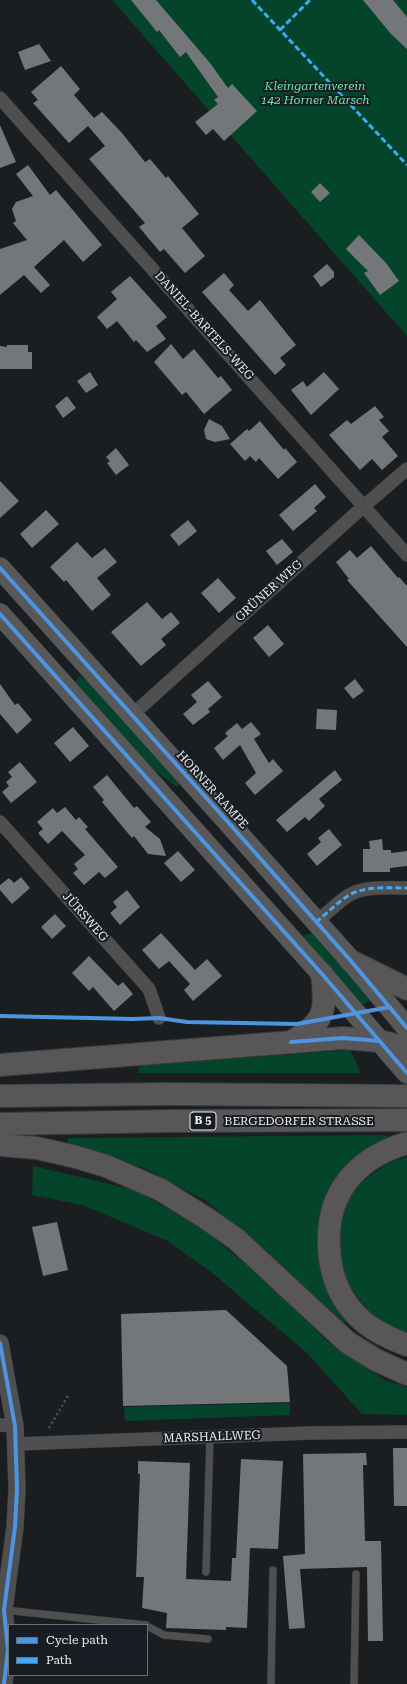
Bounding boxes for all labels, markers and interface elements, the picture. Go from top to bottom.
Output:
park label: Kleingartenverein 142 Horner Marsch [260,79,370,107]
street label: DANIEL-BARTELS-WEG [151,269,257,383]
street label: GRÜNER WEG [233,557,305,625]
street label: HORNER RAMPE [173,748,251,832]
street label: JÜRSWEG [59,889,111,945]
road number: B 5 [190,1112,216,1130]
street label: BERGEDORFER STRASSE [224,1114,374,1128]
street label: MARSHALLWEG [163,1428,261,1446]
legend [8,1624,148,1676]
text: Cycle path [46,1633,108,1647]
text: Path [46,1653,72,1667]

